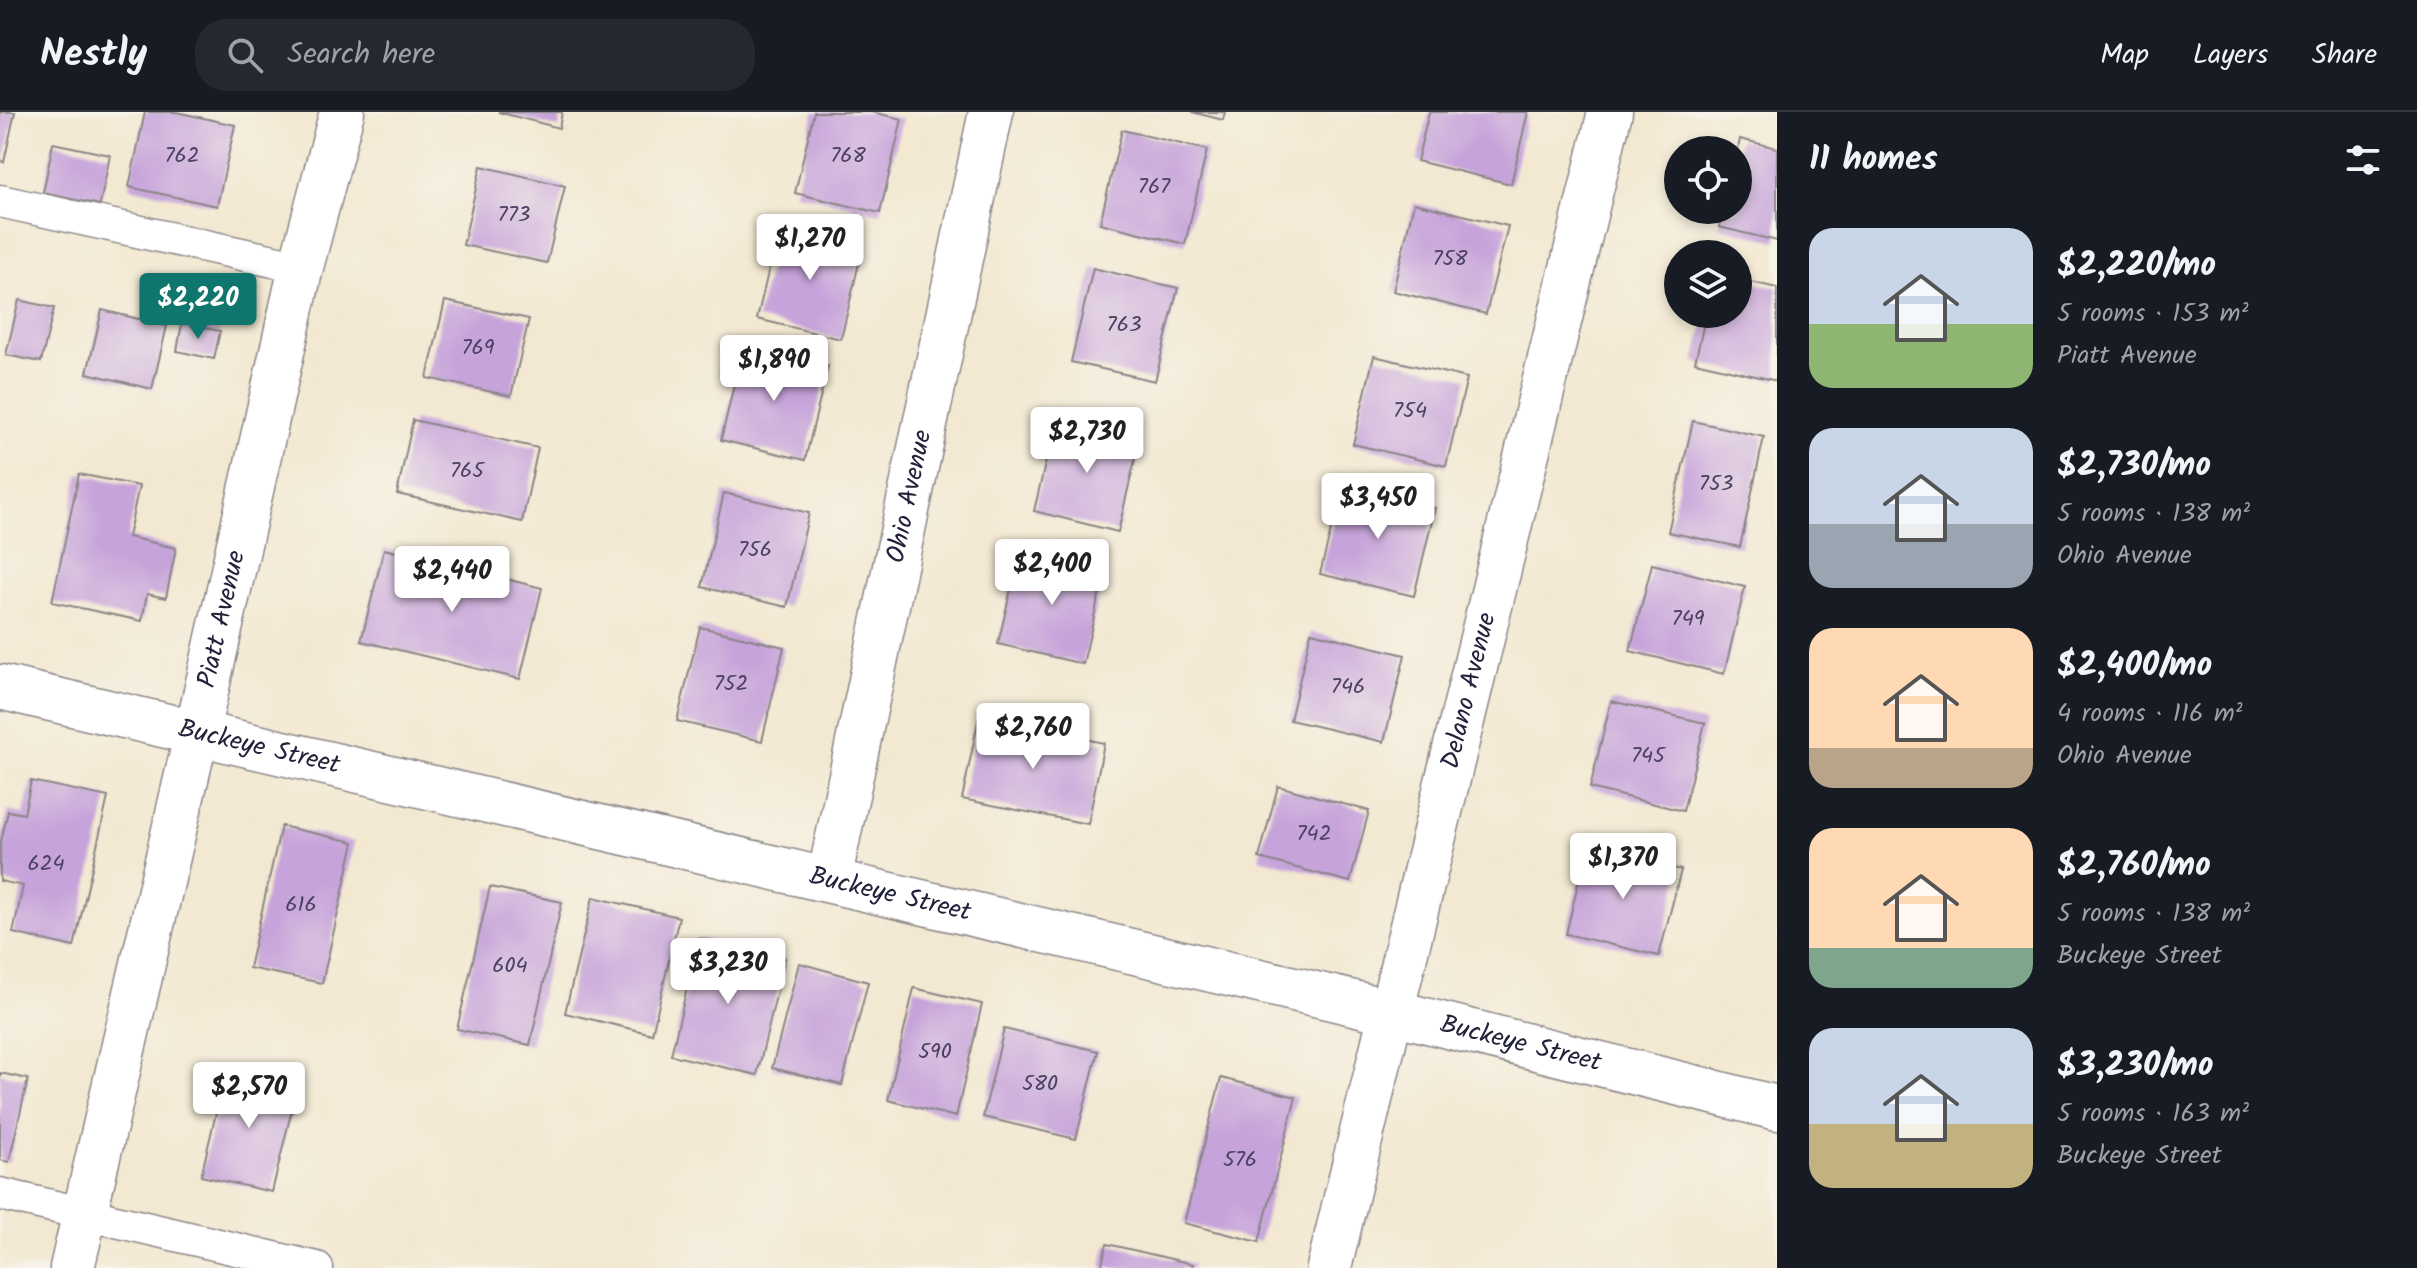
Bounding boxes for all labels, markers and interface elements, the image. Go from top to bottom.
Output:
search box [195,19,755,91]
text: Nestly [40,25,147,85]
text: Search here [287,31,435,79]
icon: search [223,33,267,77]
text: Map [2100,33,2149,78]
text: Layers [2193,33,2268,78]
text: Share [2312,33,2377,78]
text: 11 homes [1809,133,1938,187]
map controls [1664,136,1752,328]
button: locate [1664,136,1752,224]
icon: filters [2341,138,2385,182]
house number: 762 [164,139,200,174]
house number: 768 [830,139,867,174]
house number: 767 [1138,170,1171,205]
house number: 773 [498,198,530,233]
pin: $1,270 [745,214,875,282]
text: $1,270 [775,219,845,261]
text: $2,220/mo [2057,239,2216,293]
button: layers [1664,240,1752,328]
house number: 758 [1432,242,1468,277]
icon: home [1873,260,1969,356]
pin: $2,220 [133,273,263,341]
text: $2,220 [157,278,239,320]
text: 5 rooms · 153 m² [2057,293,2248,335]
house number: 763 [1107,308,1141,343]
house number: 769 [461,331,495,366]
pin: $1,890 [709,335,839,403]
text: Piatt Avenue [2057,335,2197,377]
text: $1,890 [738,340,810,382]
house number: 754 [1393,394,1427,429]
pin: $2,730 [1022,407,1152,475]
text: $2,730 [1048,412,1126,454]
street label: Ohio Avenue [875,426,944,567]
text: $2,730/mo [2057,439,2211,493]
house number: 765 [450,454,485,489]
icon: home [1873,460,1969,556]
house number: 753 [1699,467,1733,502]
pin: $3,450 [1313,473,1443,541]
text: $3,450 [1339,478,1417,520]
text: 5 rooms · 138 m² [2057,493,2250,535]
house number: 756 [738,533,772,568]
text: Ohio Avenue [2057,535,2192,577]
pin: $2,400 [987,539,1117,607]
text: $2,400 [1013,544,1091,586]
street label: Piatt Avenue [186,546,258,692]
pin: $2,440 [387,546,517,614]
text: $2,440 [412,551,492,593]
house number: 749 [1671,602,1705,637]
street label: Delano Avenue [1430,608,1509,773]
text: $2,400/mo [2057,639,2212,693]
icon: home [1873,660,1969,756]
house number: 752 [714,667,748,702]
house number: 746 [1331,670,1365,705]
text: 4 rooms · 116 m² [2057,693,2243,735]
pin: $2,760 [968,703,1098,771]
street label: Buckeye Street [174,708,345,787]
text: $2,760 [994,708,1072,750]
text: Ohio Avenue [2057,735,2192,777]
house number: 745 [1631,739,1666,774]
house number: 742 [1296,817,1332,852]
pin: $1,370 [1558,833,1688,901]
text: $1,370 [1588,838,1658,880]
text: $2,760/mo [2057,839,2211,893]
house number: 624 [27,847,65,882]
street label: Buckeye Street [805,856,976,934]
icon: home [1873,860,1969,956]
house number: 616 [285,888,317,923]
text: 5 rooms · 138 m² [2057,893,2250,935]
text: Buckeye Street [2057,935,2222,977]
pin: $3,230 [663,938,793,1006]
text: $3,230 [688,943,768,985]
house number: 604 [492,949,528,984]
street label: Buckeye Street [1436,1004,1607,1085]
house number: 590 [918,1035,952,1070]
text: $3,230/mo [2057,1039,2213,1093]
icon: home [1873,1060,1969,1156]
pin: $2,570 [184,1062,314,1130]
text: $2,570 [211,1067,287,1109]
house number: 580 [1022,1067,1058,1102]
text: 5 rooms · 163 m² [2057,1093,2249,1135]
text: Buckeye Street [2057,1135,2222,1177]
house number: 576 [1223,1143,1257,1178]

